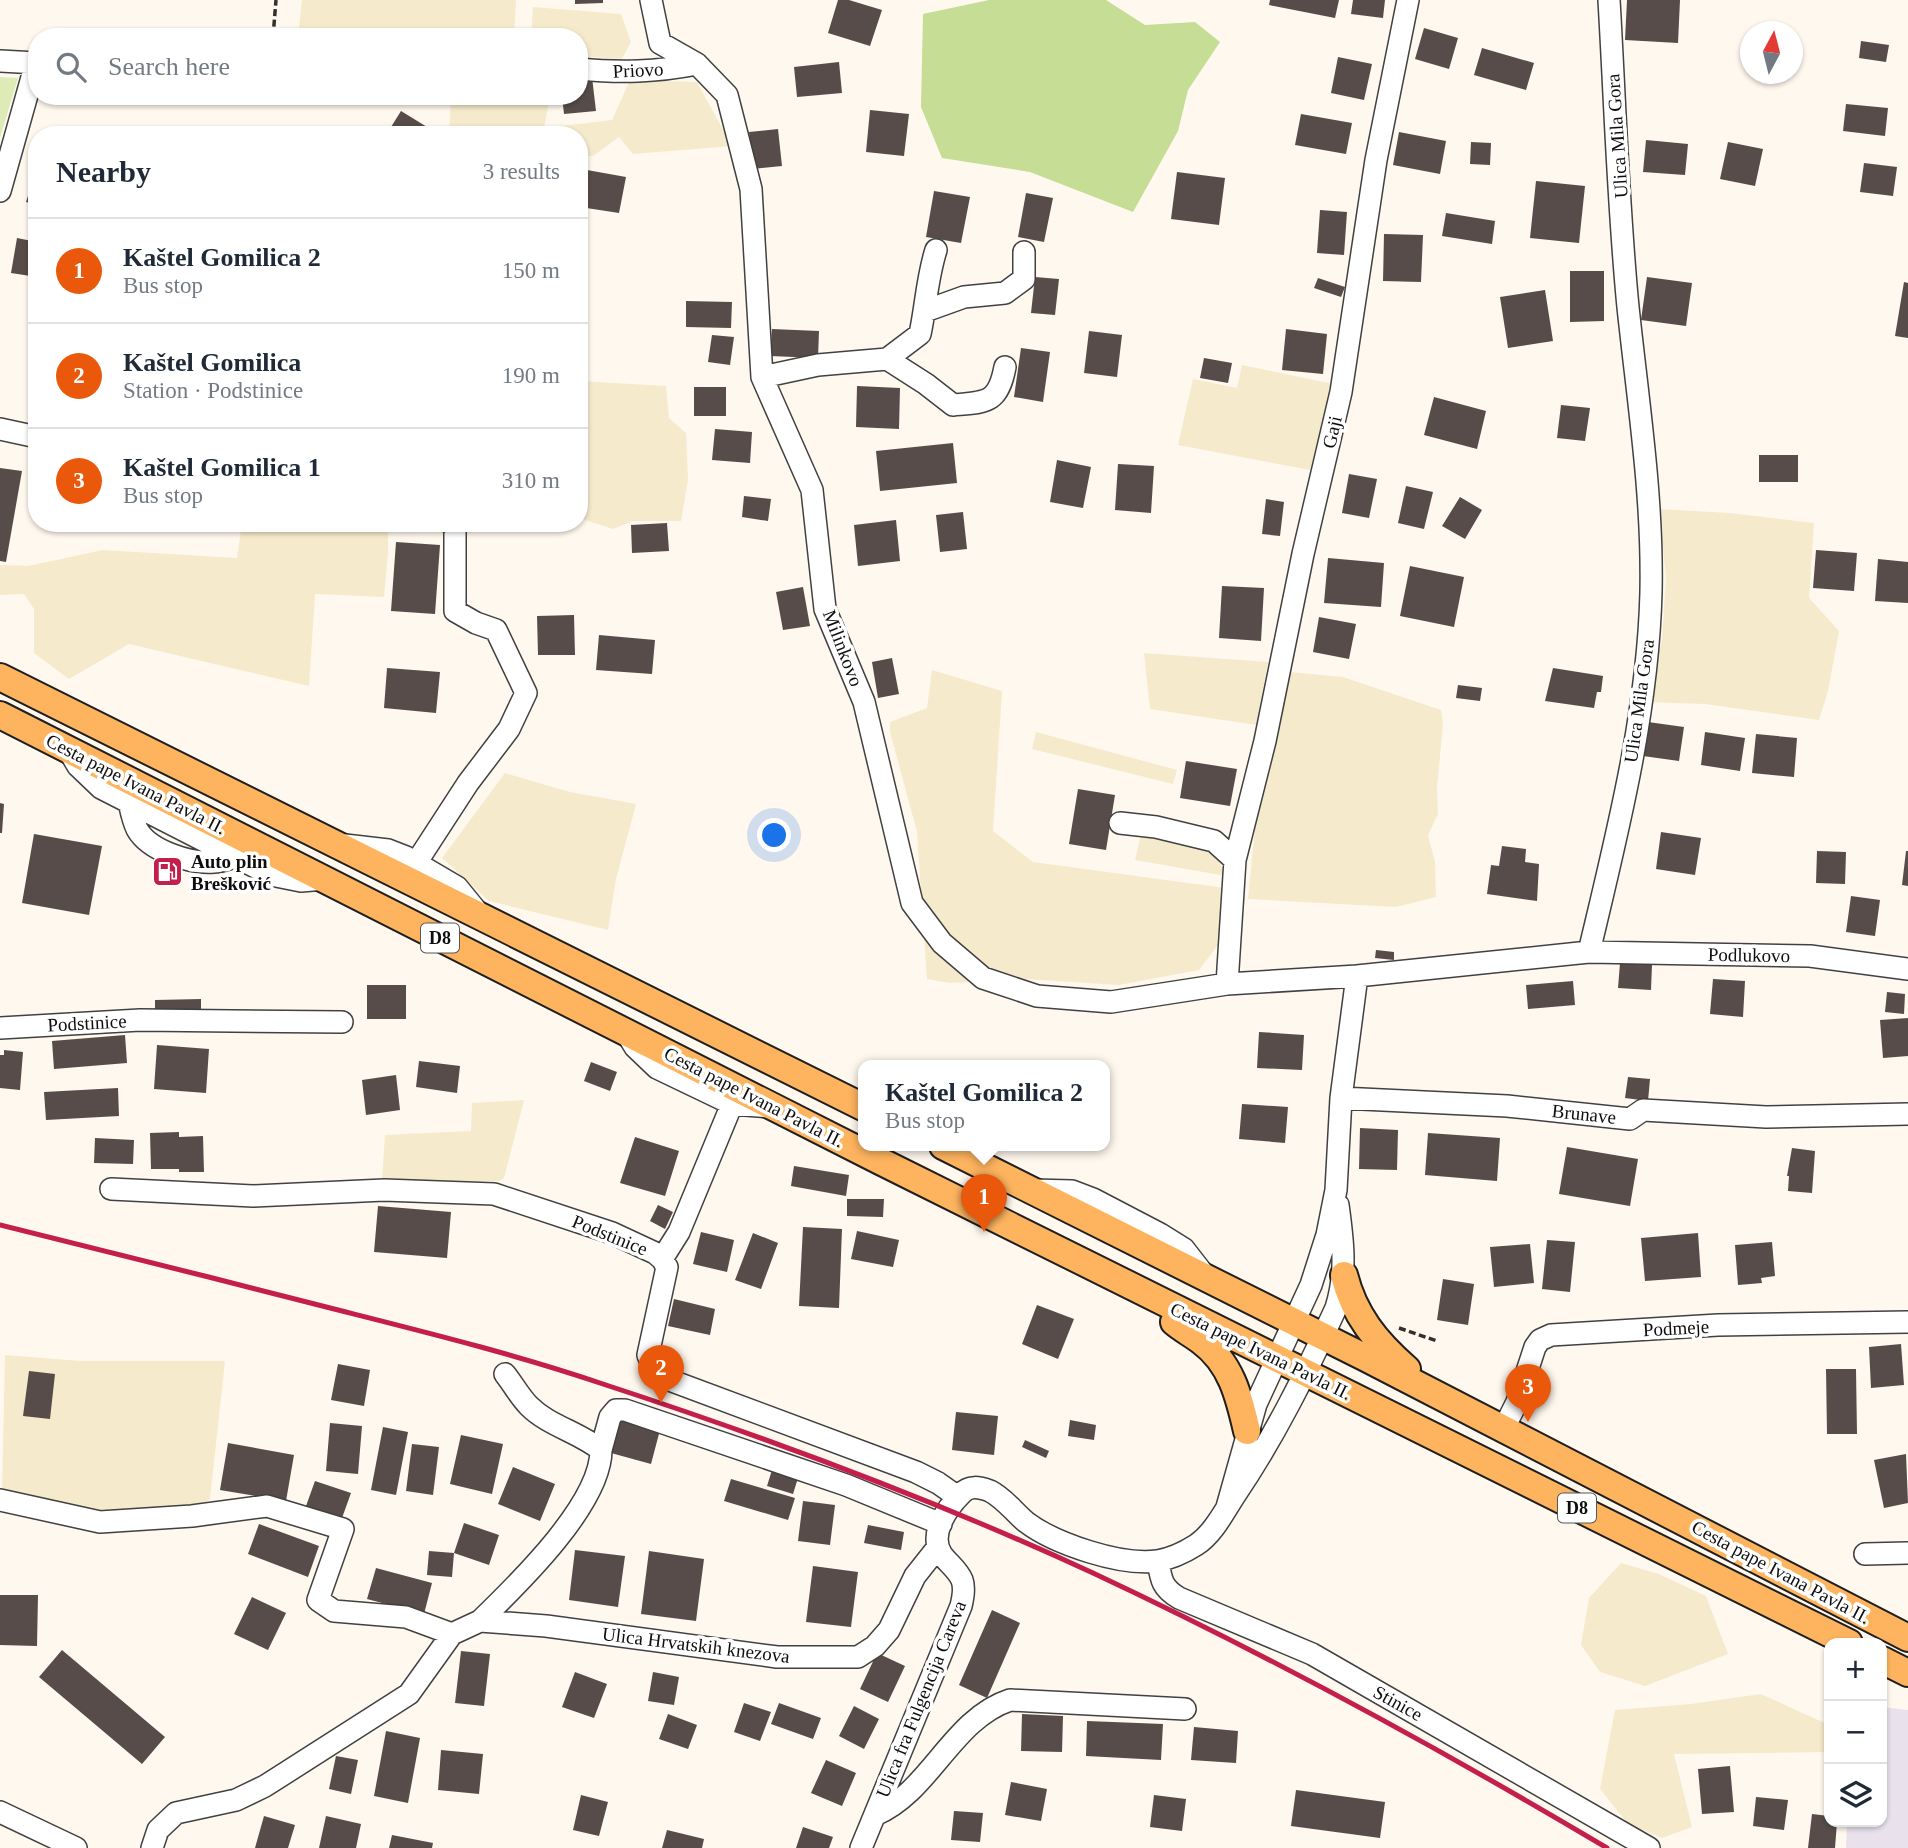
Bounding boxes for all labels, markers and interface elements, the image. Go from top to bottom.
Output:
north arrow [1740,21,1803,84]
search box [28,28,588,105]
icon: search [52,48,90,86]
text: Search here [108,52,230,81]
street label: Priovo [612,58,664,82]
street label: Ulica Mila Gora [1602,73,1632,199]
text: Nearby [56,155,151,188]
text: 3 results [483,159,560,184]
text: Kaštel Gomilica 2 [123,243,321,272]
text: 1 [73,258,85,283]
text: 150 m [502,258,560,283]
text: Bus stop [123,273,203,298]
text: Kaštel Gomilica [123,348,301,377]
text: 2 [73,363,85,388]
text: 190 m [502,363,560,388]
text: Station · Podstinice [123,378,303,403]
street label: Gaji [1318,414,1346,450]
text: Kaštel Gomilica 1 [123,453,321,482]
text: 3 [73,468,85,493]
text: 310 m [502,468,560,493]
text: Bus stop [123,483,203,508]
street label: Milinkovo [819,607,867,689]
street label: Ulica Mila Gora [1620,637,1658,764]
street label: Cesta pape Ivana Pavla II. [43,729,229,839]
your location [757,818,791,852]
place label: Auto plin Brešković [191,851,271,894]
fuel station icon: Auto plin Brešković [151,855,185,889]
road number: D8 [421,923,459,953]
street label: Podlukovo [1708,944,1790,966]
street label: Podstinice [47,1010,127,1036]
street label: Cesta pape Ivana Pavla II. [661,1042,847,1152]
popup [858,1060,1110,1151]
text: Kaštel Gomilica 2 [885,1078,1083,1107]
street label: Brunave [1551,1100,1617,1128]
text: Bus stop [885,1108,965,1133]
pin: 1 [961,1174,1007,1232]
street label: Podstinice [569,1210,651,1260]
street label: Cesta pape Ivana Pavla II. [1167,1298,1355,1404]
street label: Podmeje [1642,1316,1710,1340]
pin: 2 [638,1345,684,1403]
pin: 3 [1505,1364,1551,1422]
road number: D8 [1558,1493,1596,1522]
street label: Cesta pape Ivana Pavla II. [1688,1516,1874,1628]
street label: Ulica fra Fulgencija Careva [872,1597,970,1801]
street label: Ulica Hrvatskih knezova [601,1623,792,1667]
map controls [1824,1638,1887,1827]
button: + [1824,1638,1887,1701]
street label: Stinice [1370,1681,1426,1725]
button: − [1824,1701,1887,1764]
button: layers [1824,1764,1887,1827]

